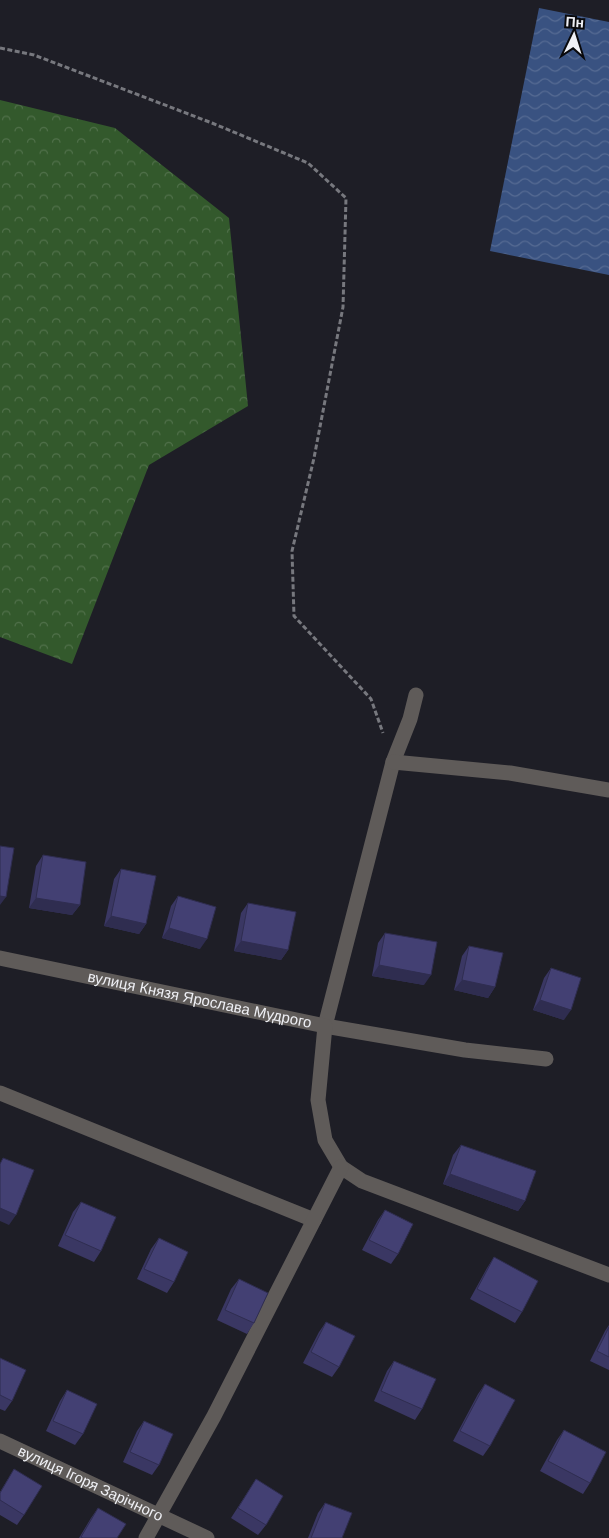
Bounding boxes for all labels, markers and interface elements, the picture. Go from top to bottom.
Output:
north arrow [549,10,599,60]
text: Пн [565,13,585,31]
street label: вулиця Князя Ярослава Мудрого [86,968,313,1031]
street label: вулиця Ігоря Зарічного [16,1442,166,1524]

